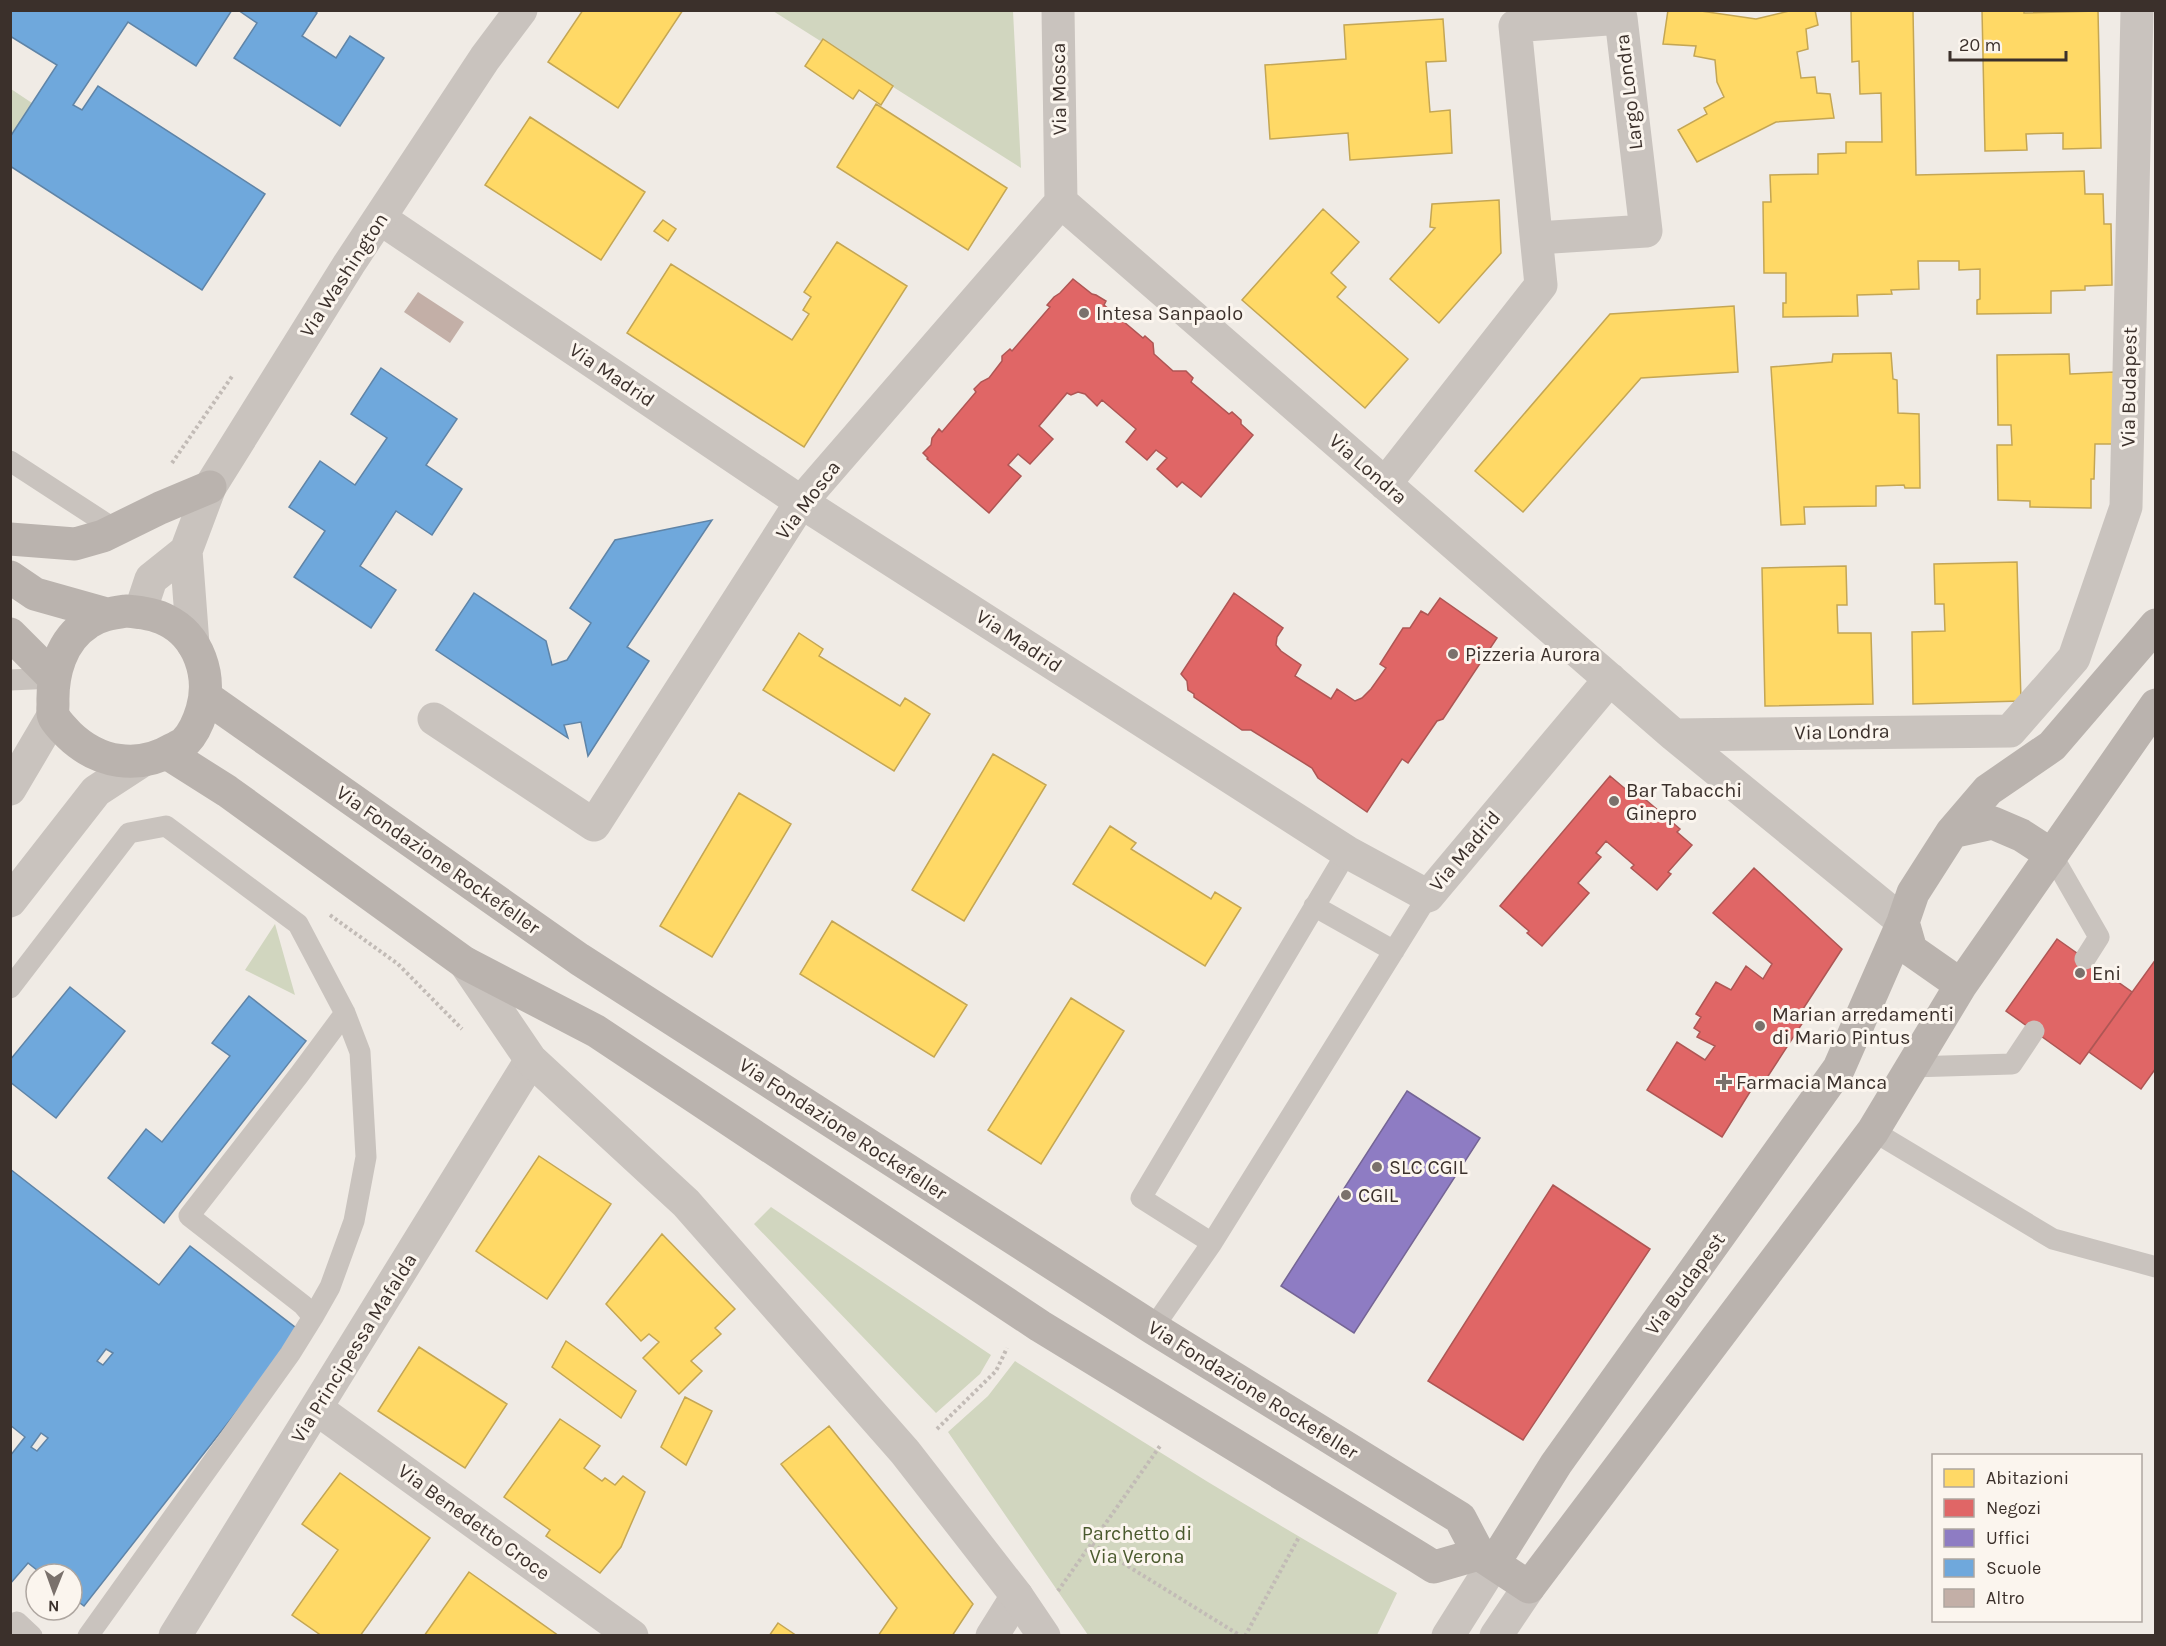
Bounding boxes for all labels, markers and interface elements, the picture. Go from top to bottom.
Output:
scale bar [1950,24,2066,62]
street label: Largo Londra [1610,33,1648,151]
text: 20 m [1959,34,2001,56]
street label: Via Mosca [1047,42,1071,136]
street label: Via Washington [295,209,393,341]
place label: Intesa Sanpaolo [1096,302,1243,325]
marker: Intesa Sanpaolo [1077,306,1091,320]
street label: Via Budapest [2116,326,2142,447]
street label: Via Madrid [565,338,659,412]
street label: Via Londra [1324,429,1412,509]
street label: Via Mosca [771,456,845,544]
street label: Via Madrid [972,605,1066,677]
place label: Pizzeria Aurora [1465,643,1600,666]
marker: Pizzeria Aurora [1446,647,1460,661]
street label: Via Londra [1794,720,1890,744]
place label: Bar Tabacchi Ginepro [1626,779,1742,825]
street label: Via Fondazione Rockefeller [332,781,545,940]
marker: Bar Tabacchi Ginepro [1607,794,1621,808]
street label: Via Madrid [1425,806,1505,896]
place label: Eni [2092,962,2121,985]
marker: Eni [2073,966,2087,980]
place label: Marian arredamenti di Mario Pintus [1772,1003,1954,1049]
marker: Marian arredamenti di Mario Pintus [1753,1019,1767,1033]
street label: Via Fondazione Rockefeller [735,1053,952,1205]
place label: Farmacia Manca [1736,1071,1887,1094]
marker: Farmacia Manca [1717,1075,1731,1089]
place label: SLC CGIL [1389,1156,1468,1179]
marker: SLC CGIL [1370,1160,1384,1174]
place label: CGIL [1358,1184,1399,1207]
marker: CGIL [1339,1188,1353,1202]
street label: Via Budapest [1640,1228,1730,1339]
street label: Via Principessa Mafalda [286,1249,422,1447]
street label: Via Fondazione Rockefeller [1144,1316,1363,1465]
legend [1932,1454,2142,1622]
street label: Via Benedetto Croce [394,1459,554,1585]
text: Abitazioni [1986,1467,2069,1489]
text: Negozi [1986,1497,2041,1519]
park label: Parchetto di Via Verona [1082,1522,1192,1568]
text: Uffici [1986,1527,2030,1549]
text: Scuole [1986,1557,2041,1579]
north arrow [24,1562,84,1622]
text: Altro [1986,1587,2025,1609]
text: N [48,1597,60,1616]

